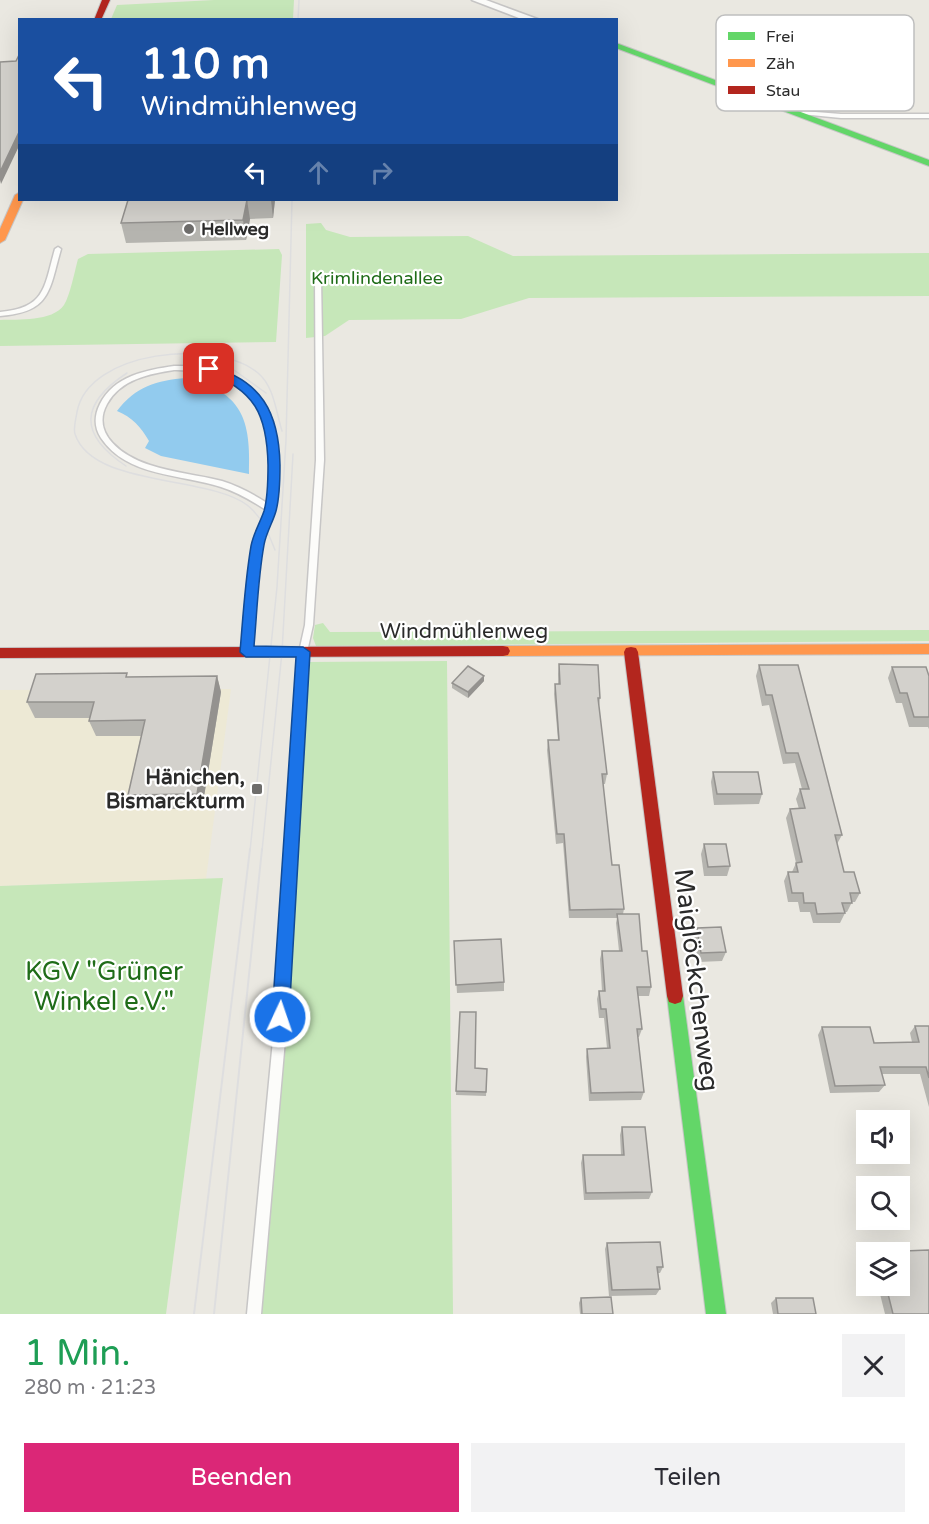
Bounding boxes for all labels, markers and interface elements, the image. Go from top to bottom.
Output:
legend [716,15,914,111]
text: Frei [766,27,794,47]
text: 110 m [141,39,270,90]
icon: left [42,42,120,120]
text: Zäh [766,54,795,74]
text: Stau [766,81,800,101]
text: Windmühlenweg [141,90,358,123]
icon: left [239,156,272,189]
icon: ahead [302,156,335,189]
icon: right [365,156,398,189]
place label: Hellweg [201,218,269,240]
marker: Hellweg [182,222,196,236]
park label: Krimlindenallee [311,267,443,289]
pin [183,343,234,394]
icon: arrive [192,352,225,385]
street label: Windmühlenweg [380,619,548,644]
place label: Hänichen, Bismarckturm [106,765,245,814]
marker: Hänichen, Bismarckturm [250,782,264,796]
street label: Maiglöckchenweg [667,867,726,1093]
park label: KGV "Grüner Winkel e.V." [25,956,183,1017]
position arrow [248,985,312,1049]
map controls [856,1110,910,1296]
button: sound [856,1110,910,1164]
button: search [856,1176,910,1230]
button: layers [856,1242,910,1296]
text: 1 Min. [24,1332,131,1375]
button: close [842,1334,905,1397]
text: 280 m · 21:23 [24,1376,156,1400]
button: Beenden [24,1443,459,1512]
button: Teilen [471,1443,905,1512]

